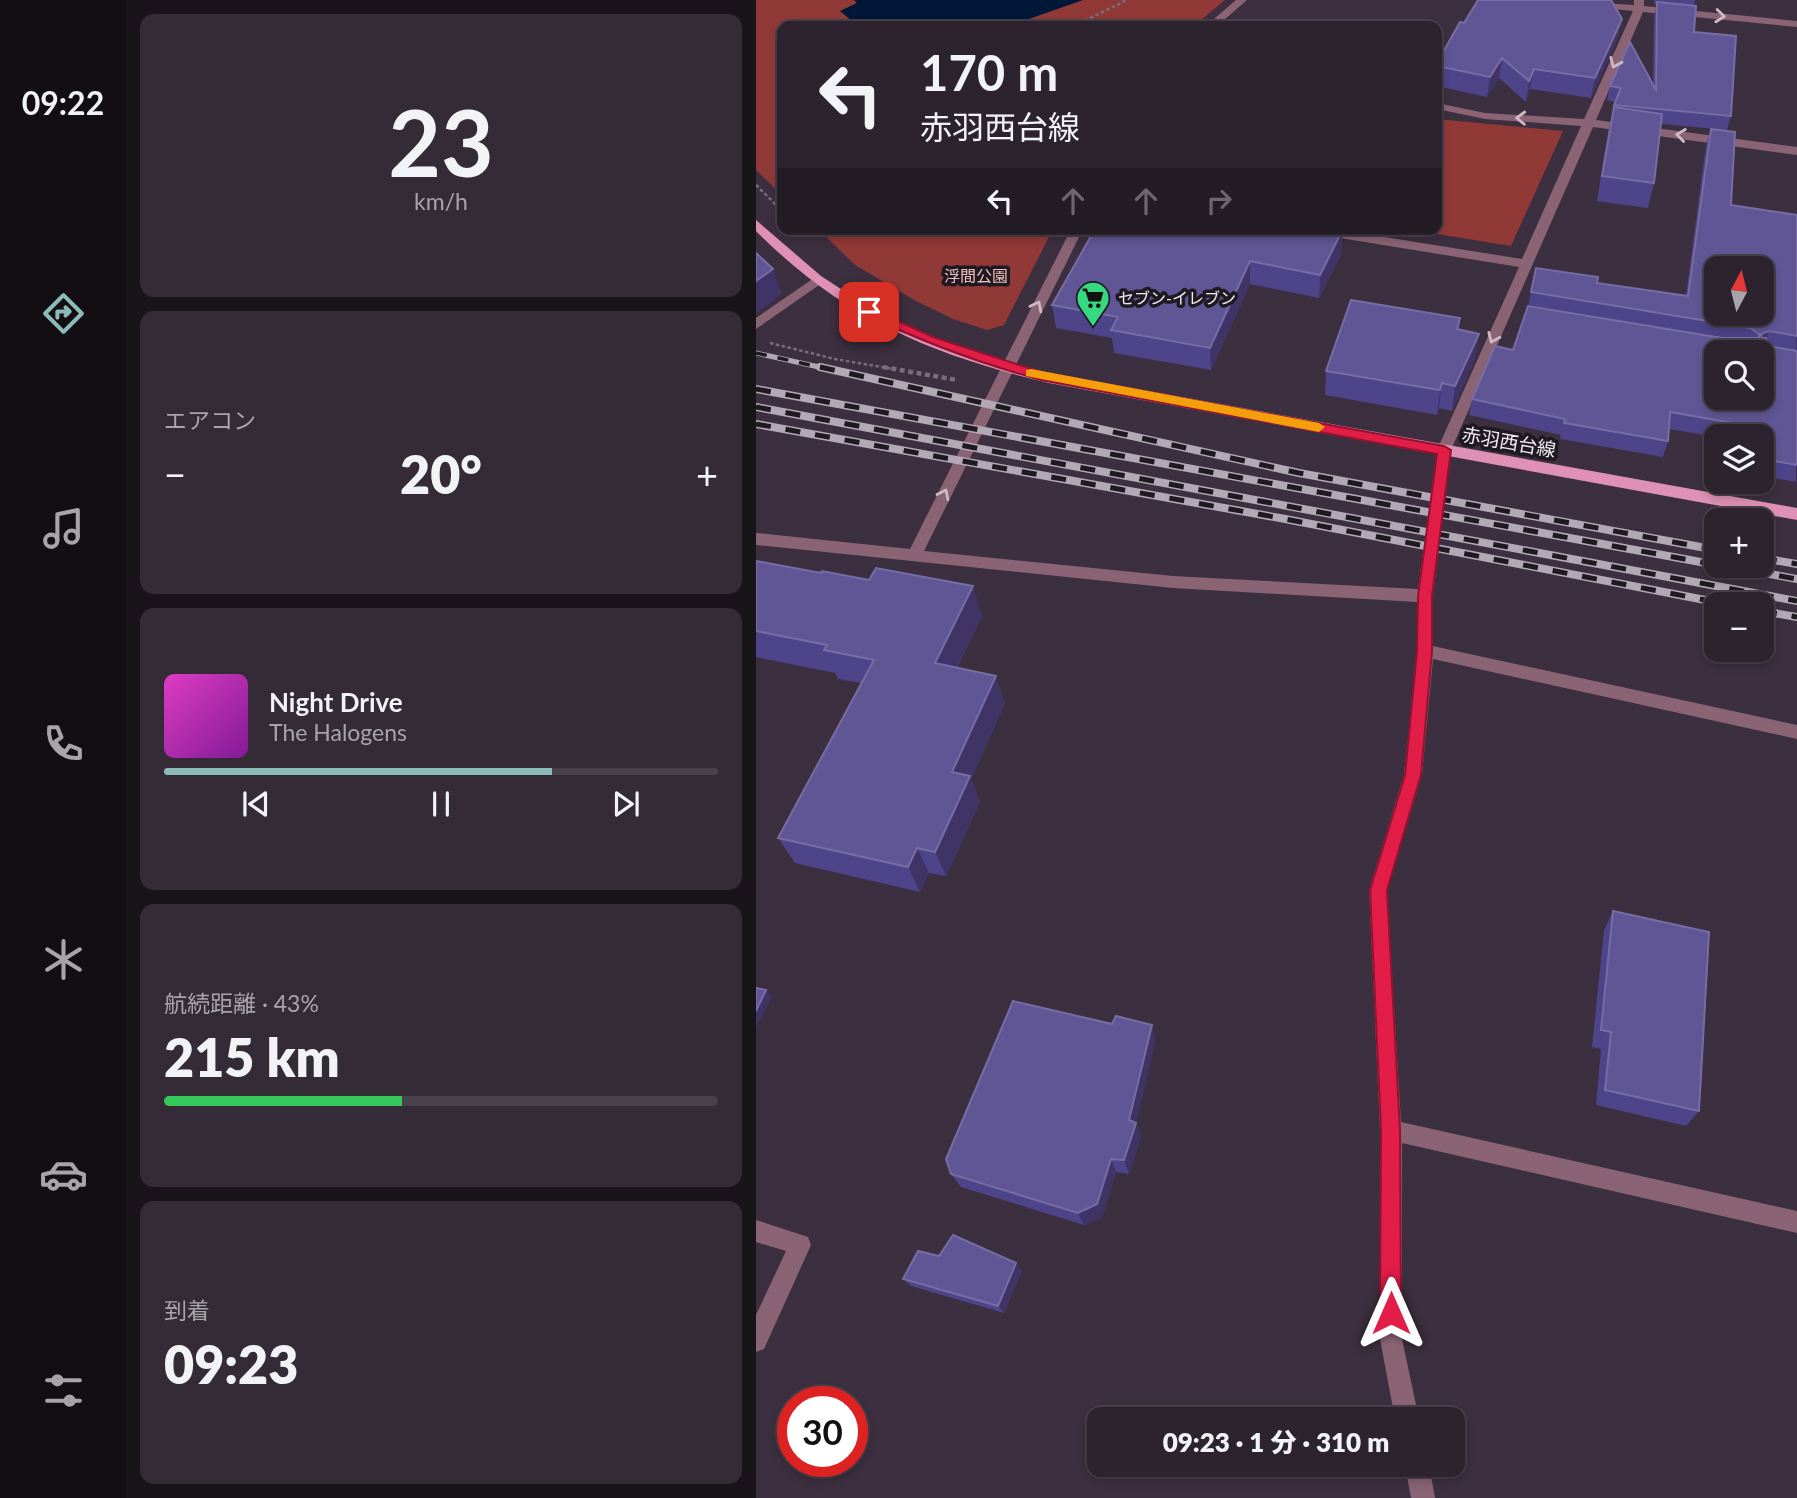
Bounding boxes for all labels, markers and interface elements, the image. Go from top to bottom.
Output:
one-way arrow [1714,9,1726,24]
text: 170 m [920,43,1058,101]
icon: left [805,49,896,140]
one-way arrow [1609,56,1623,68]
text: 09:22 [22,83,104,122]
text: 23 [388,87,494,196]
text: 赤羽西台線 [920,107,1080,146]
one-way arrow [1515,110,1526,125]
one-way arrow [1675,128,1687,143]
icon: left [981,182,1019,220]
icon: ahead [1054,182,1092,220]
icon: ahead [1127,182,1165,220]
icon: right [1200,182,1238,220]
text: km/h [414,187,468,215]
north arrow [1704,256,1774,326]
map controls [1704,256,1774,662]
park label: 浮間公園 [944,266,1008,285]
supermarket icon: セブン-イレブン [1074,279,1112,328]
pin [839,282,899,342]
place label: セブン-イレブン [1118,288,1236,307]
icon: directions [39,289,88,338]
icon: arrive [850,293,888,331]
one-way arrow [1029,301,1043,314]
one-way arrow [1487,331,1501,344]
button: search [1704,340,1774,410]
text: エアコン [164,406,256,434]
street label: 赤羽西台線 [1460,422,1558,461]
button: layers [1704,424,1774,494]
text: 20° [400,443,482,505]
text: − [164,451,186,497]
text: + [696,451,718,497]
one-way arrow [936,489,950,501]
icon: music [39,504,88,553]
button: + [1704,508,1774,578]
button: − [1704,592,1774,662]
text: Night Drive [269,686,403,718]
text: The Halogens [269,718,407,746]
icon: phone [39,719,88,768]
icon: previous [237,785,275,823]
icon: pause [422,785,460,823]
icon: next [607,785,645,823]
icon: climate [39,935,88,984]
text: 航続距離 · 43% [164,989,319,1017]
text: 215 km [164,1026,340,1088]
icon: car [39,1150,88,1199]
position arrow [1354,1276,1428,1350]
text: 到着 [164,1296,210,1324]
text: 09:23 [164,1333,298,1395]
icon: filters [39,1366,88,1415]
speed limit sign: 30 [777,1386,868,1477]
text: 09:23 · 1 分 · 310 m [1163,1426,1389,1458]

